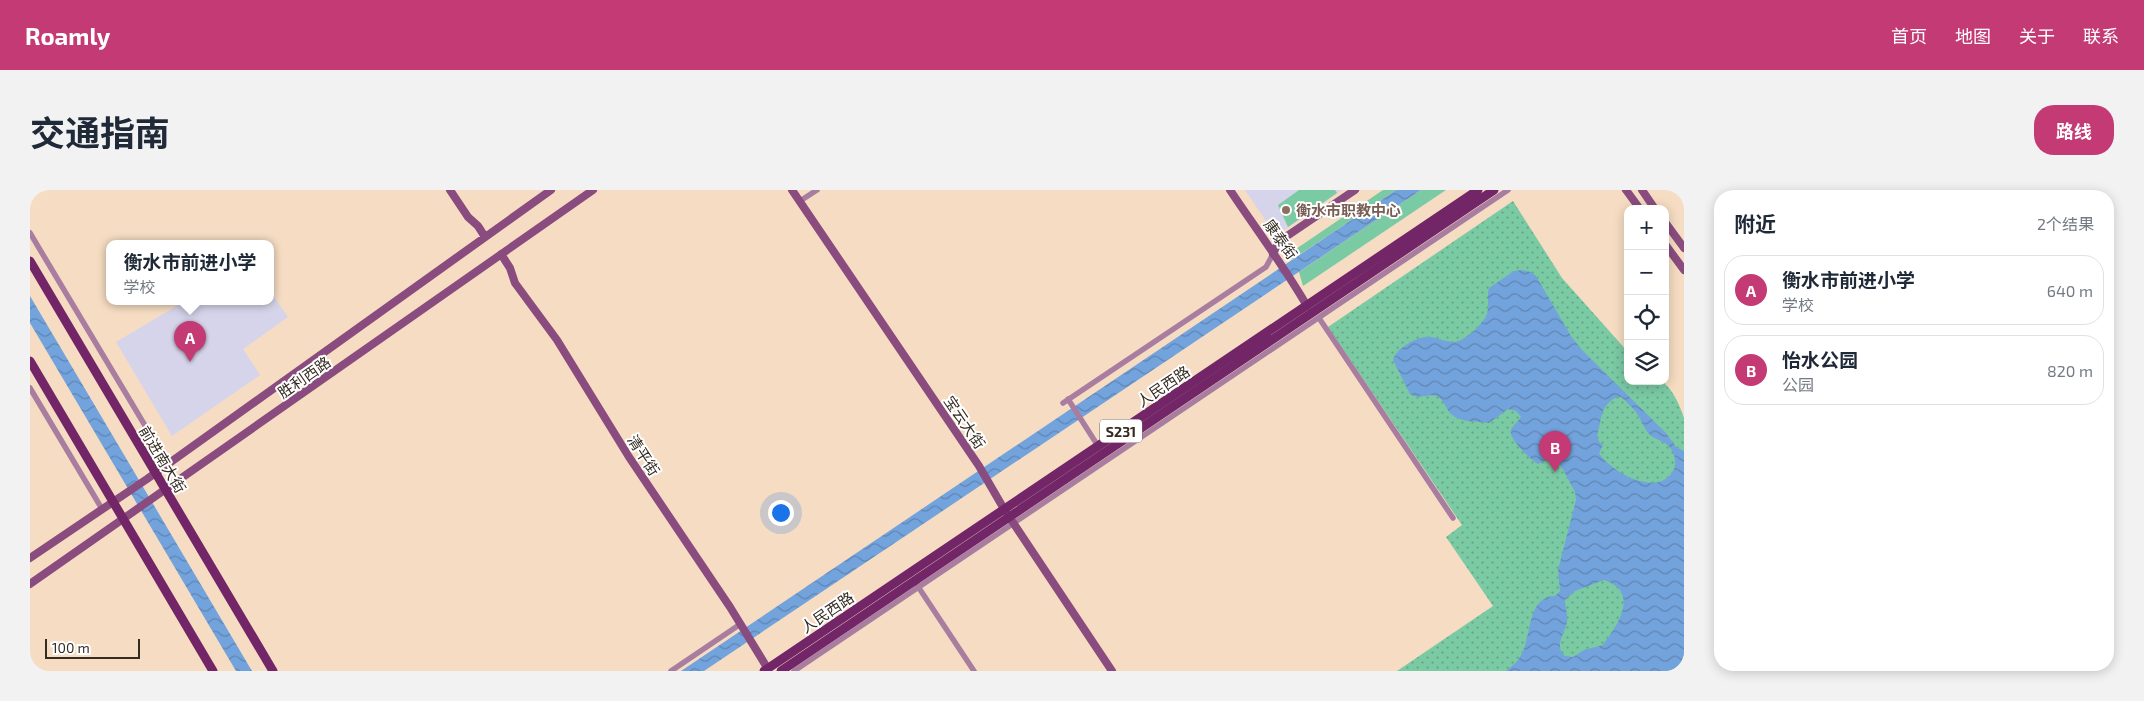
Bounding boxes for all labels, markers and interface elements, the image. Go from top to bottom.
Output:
text: Roamly [25,21,110,50]
text: 首页 [1891,25,1927,47]
text: 地图 [1955,25,1991,47]
text: 关于 [2019,25,2055,47]
text: 联系 [2083,25,2119,47]
button: 路线 [2034,105,2114,155]
text: 交通指南 [30,111,170,153]
place label: 衡水市职教中心 [1296,201,1401,219]
marker: 衡水市职教中心 [1280,204,1292,216]
map controls [1624,205,1669,385]
button: + [1624,205,1669,250]
text: 附近 [1734,211,1776,236]
text: 2个结果 [2037,214,2094,233]
street label: 康泰街 [1260,216,1302,262]
popup [106,240,274,305]
text: 衡水市前进小学 [123,250,257,273]
button: − [1624,250,1669,295]
text: 衡水市前进小学 [1782,268,1915,291]
text: 学校 [123,277,156,296]
text: A [1746,281,1756,300]
text: 640 m [2047,281,2093,300]
button: locate [1624,295,1669,340]
text: 学校 [1782,295,1814,314]
pin: A [174,321,206,362]
button: layers [1624,340,1669,385]
text: 怡水公园 [1782,348,1858,371]
street label: 胜利西路 [274,352,334,402]
text: B [1746,361,1756,380]
text: 820 m [2047,361,2093,380]
street label: 人民西路 [1133,362,1193,410]
text: 公园 [1782,375,1814,394]
street label: 宝云大街 [941,392,989,452]
road number: S231 [1100,420,1142,442]
street label: 前进南大街 [136,422,190,496]
street label: 清平街 [624,431,664,479]
pin: B [1539,431,1571,472]
your location [768,500,794,526]
street label: 人民西路 [797,588,857,636]
scale bar [45,636,140,659]
text: 100 m [52,639,90,656]

